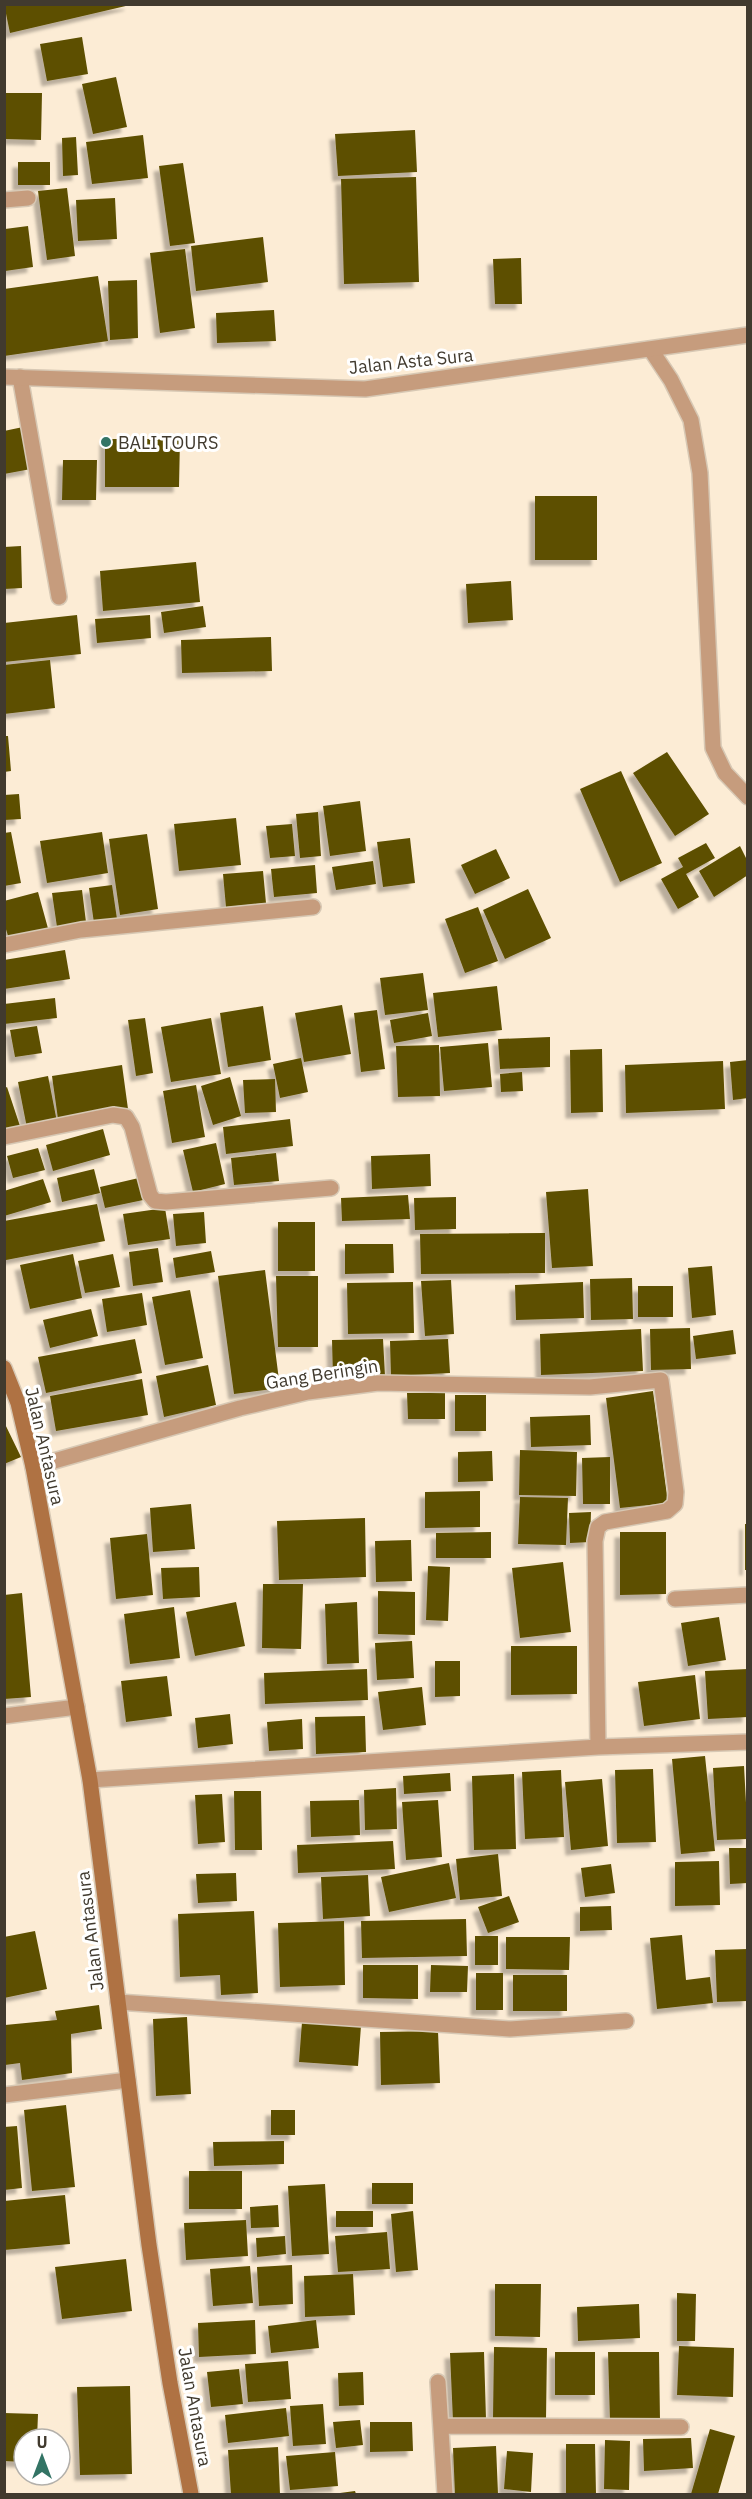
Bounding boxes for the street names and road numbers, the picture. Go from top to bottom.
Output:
street label: Jalan Asta Sura [348,343,475,379]
street label: Gang Beringin [264,1354,380,1394]
street label: Jalan Antasura [20,1385,70,1508]
street label: Jalan Antasura [71,1869,109,1992]
street label: Jalan Antasura [173,2346,217,2469]

